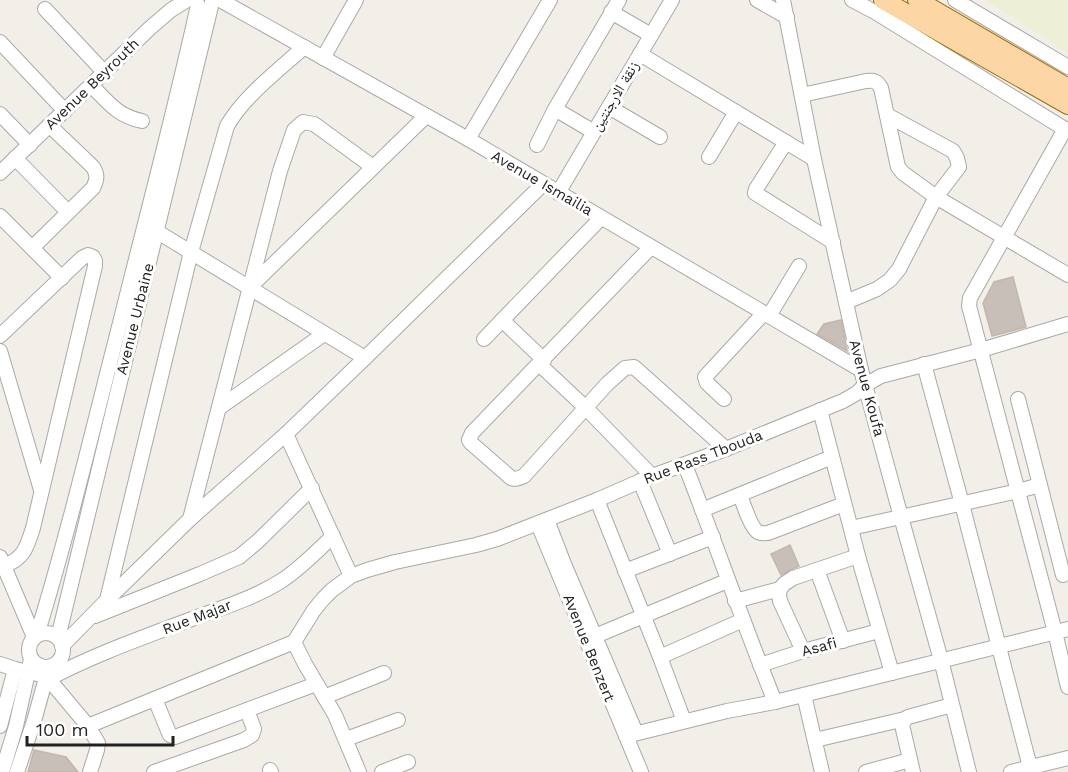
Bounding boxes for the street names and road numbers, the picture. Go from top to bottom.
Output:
street label: Avenue Beyrouth [41,35,143,133]
street label: زنقة الارجنتين [587,58,644,135]
street label: Avenue Ismailia [488,147,596,220]
street label: Avenue Urbaine [112,261,158,377]
street label: Avenue Koufa [845,338,889,439]
street label: Rue Rass Tbouda [641,426,766,488]
street label: Avenue Benzert [559,592,619,705]
street label: Rue Majar [160,596,234,638]
street label: Asafi [799,634,839,660]

